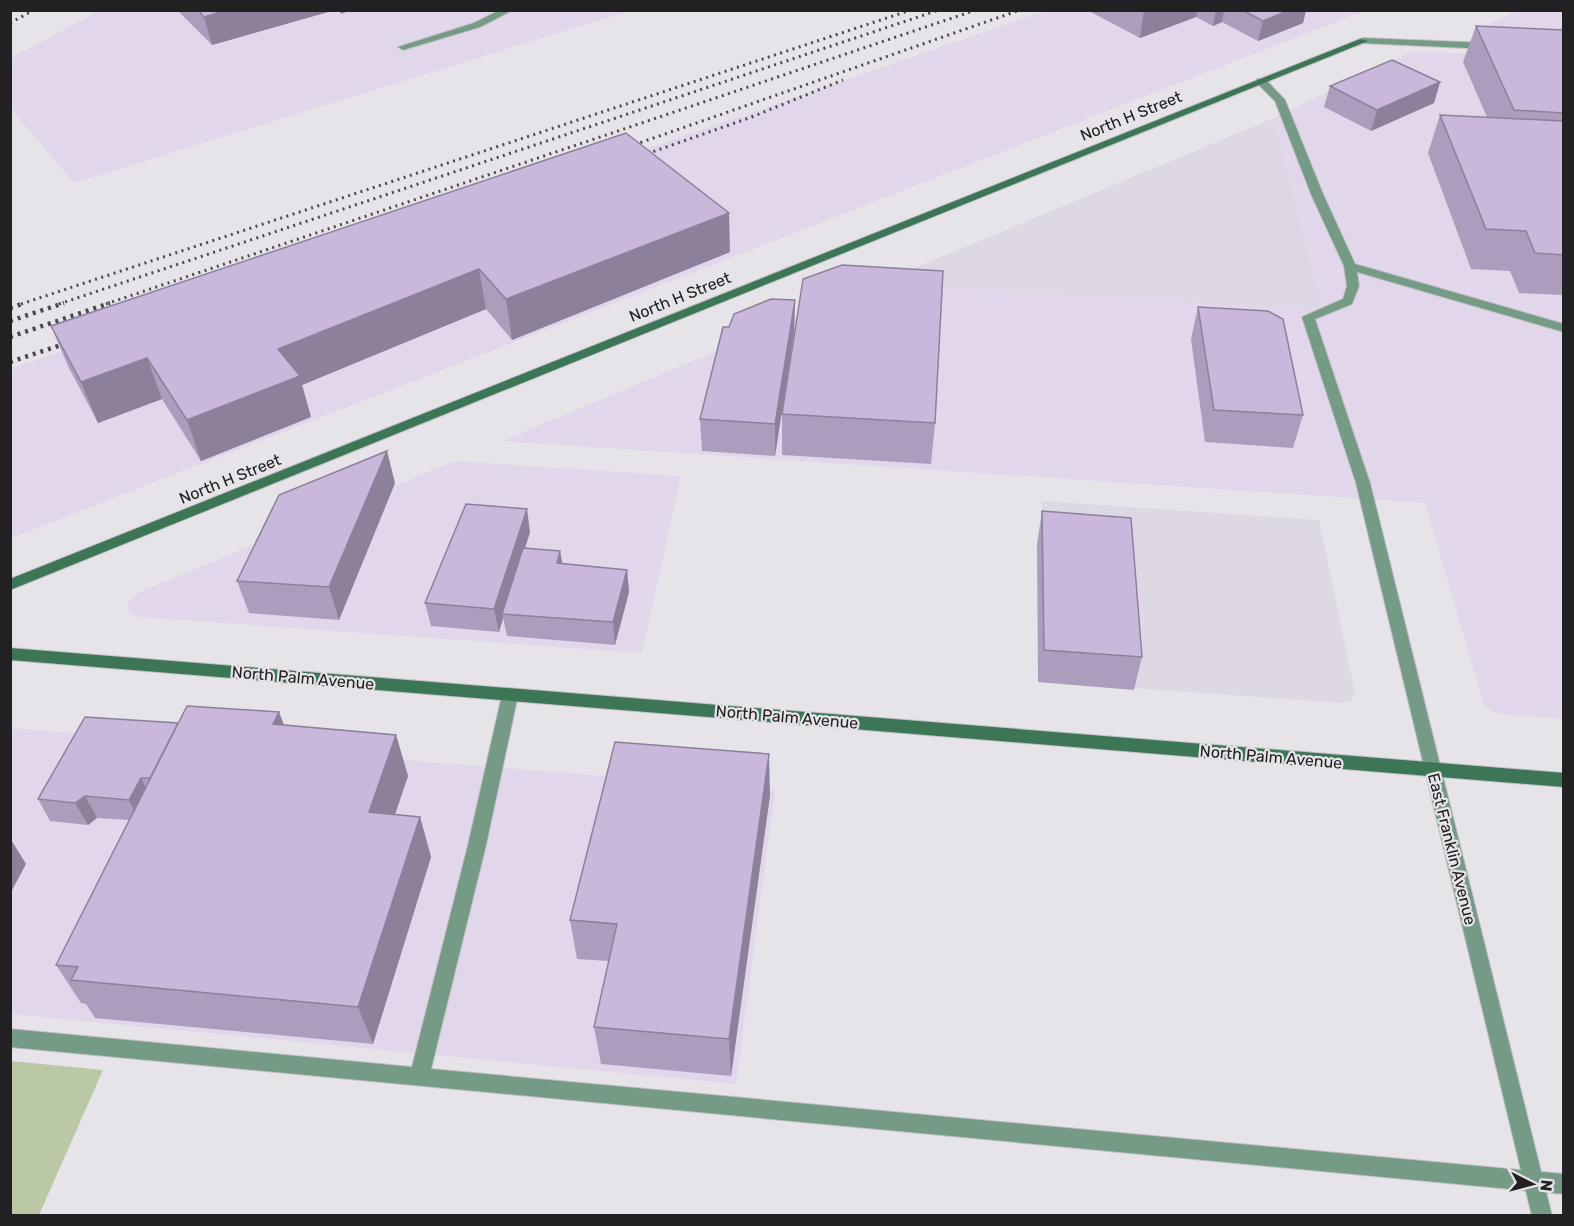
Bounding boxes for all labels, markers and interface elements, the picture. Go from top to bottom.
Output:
street label: North H Street [1077,87,1185,145]
street label: North H Street [626,268,734,326]
street label: North H Street [176,450,284,508]
street label: North Palm Avenue [231,662,375,694]
street label: North Palm Avenue [715,701,859,733]
street label: North Palm Avenue [1199,741,1343,773]
street label: East Franklin Avenue [1424,771,1480,927]
north arrow [1502,1154,1562,1214]
text: N [1536,1179,1556,1192]

